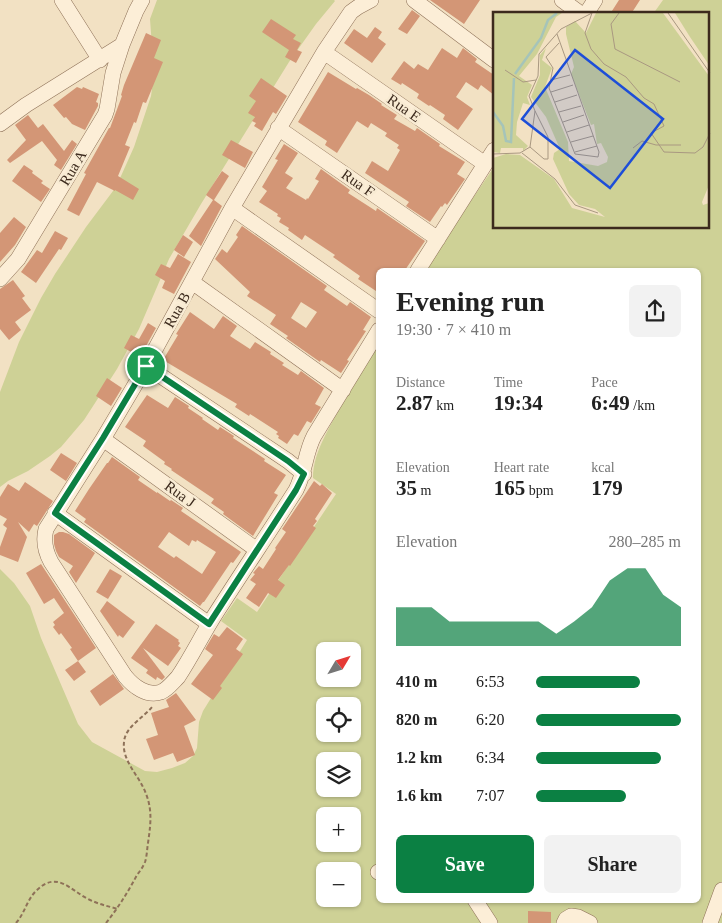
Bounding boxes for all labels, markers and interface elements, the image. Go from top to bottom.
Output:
inset map [493,12,710,229]
street label: Rua E [384,91,424,125]
street label: Rua A [56,147,90,188]
street label: Rua F [339,166,377,200]
button: share [629,285,681,337]
text: Evening run [396,286,545,317]
street label: Rua B [161,290,193,330]
text: 19:30 · 7 × 410 m [396,321,511,338]
pin [125,345,167,387]
icon: arrive [132,352,160,380]
text: Distance [396,375,445,390]
text: Time [494,375,523,390]
text: Pace [591,375,618,390]
text: 2.87 [396,391,433,415]
text: 19:34 [494,391,543,415]
text: 6:49 [591,391,630,415]
text: km [433,398,454,413]
text: /km [630,398,655,413]
text: Elevation [396,460,450,475]
text: Heart rate [494,460,549,475]
text: kcal [591,460,615,475]
text: 35 [396,476,417,500]
text: 165 [494,476,525,500]
text: 179 [591,476,623,500]
street label: Rua J [162,478,198,510]
text: m [417,483,431,498]
text: bpm [525,483,554,498]
text: Elevation [396,533,457,550]
text: 280–285 m [609,533,681,550]
north arrow [316,642,361,688]
map controls [316,642,361,907]
text: 410 m [396,673,437,690]
text: 6:53 [476,673,504,690]
button: locate [316,697,361,742]
text: 820 m [396,711,437,728]
text: 6:20 [476,711,504,728]
text: 1.2 km [396,749,442,766]
text: 6:34 [476,749,504,766]
button: layers [316,752,361,797]
text: 1.6 km [396,787,442,804]
text: 7:07 [476,787,504,804]
button: + [316,807,361,852]
button: Save [396,835,534,893]
button: Share [544,835,681,893]
button: − [316,862,361,907]

